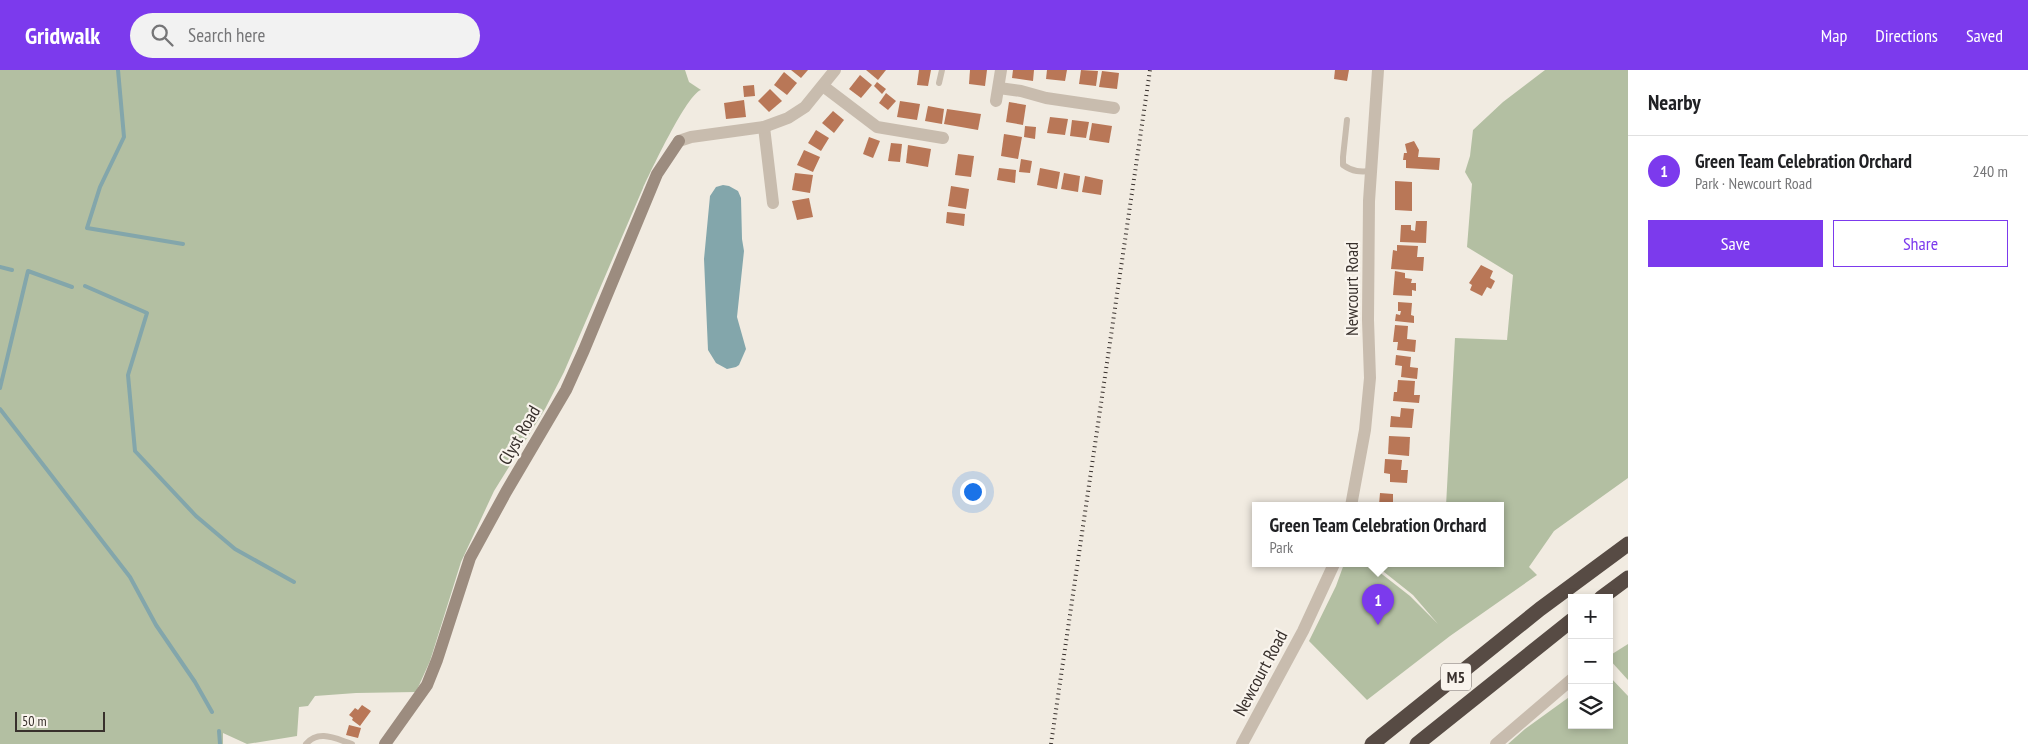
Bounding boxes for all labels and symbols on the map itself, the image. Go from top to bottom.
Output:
street label: Newcourt Road [1340,242,1363,336]
street label: Clyst Road [493,401,545,469]
your location [960,479,986,505]
pin: 1 [1362,584,1394,625]
street label: Newcourt Road [1228,626,1292,720]
road number: M5 [1441,664,1471,690]
scale bar [15,709,105,732]

